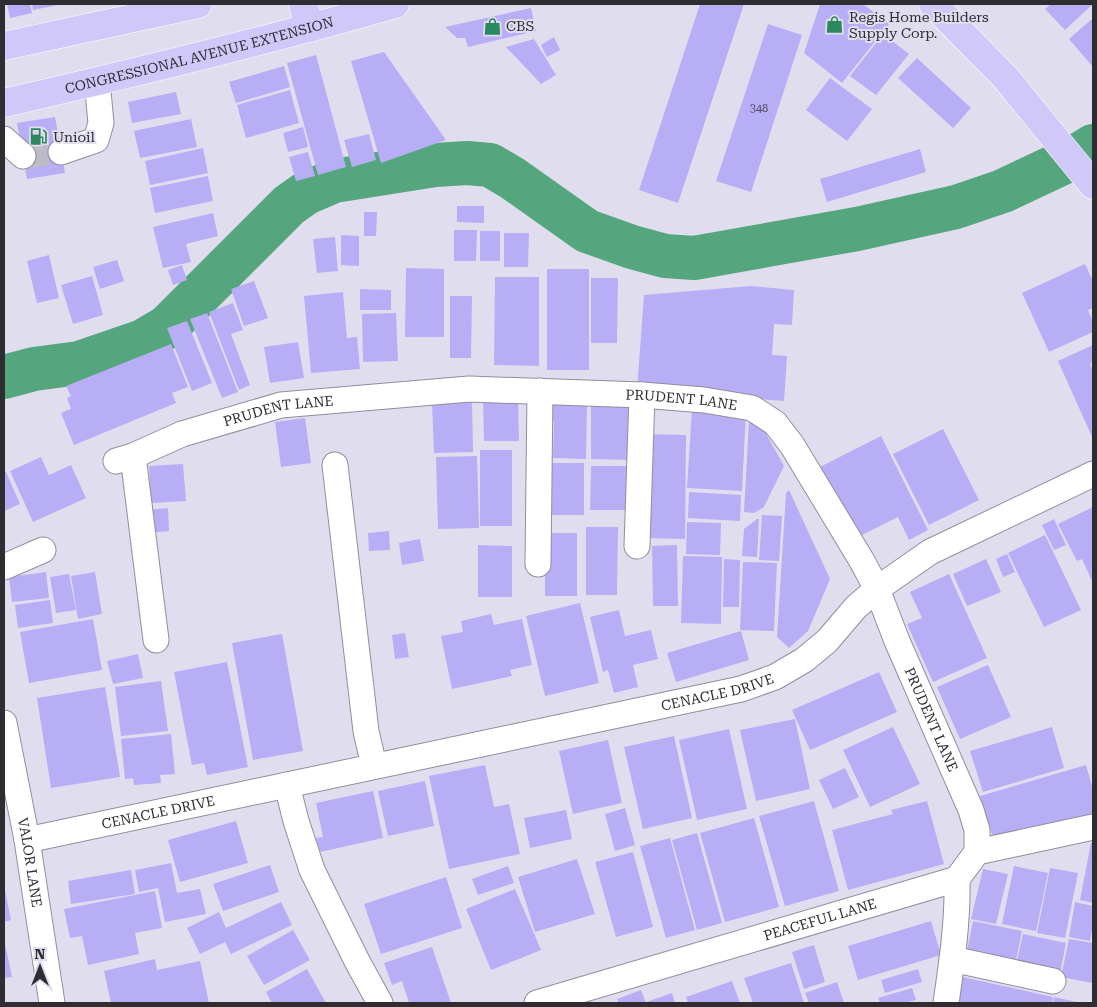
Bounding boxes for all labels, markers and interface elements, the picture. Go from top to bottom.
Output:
place label: Regis Home Builders Supply Corp. [849,9,989,41]
street label: CONGRESSIONAL AVENUE EXTENSION [63,14,335,97]
shop icon: Regis Home Builders Supply Corp. [825,15,845,35]
shop icon: CBS [482,16,502,36]
place label: CBS [506,18,534,34]
house number: 348 [750,102,768,115]
fuel station icon: Unioil [29,127,49,147]
place label: Unioil [53,129,96,145]
street label: PRUDENT LANE [625,386,738,413]
street label: PRUDENT LANE [221,393,334,429]
street label: PRUDENT LANE [901,665,961,774]
street label: CENACLE DRIVE [660,670,776,714]
street label: CENACLE DRIVE [100,793,216,832]
street label: VALOR LANE [15,816,45,908]
street label: PEACEFUL LANE [762,895,878,944]
north arrow [15,942,65,992]
text: N [35,946,46,962]

